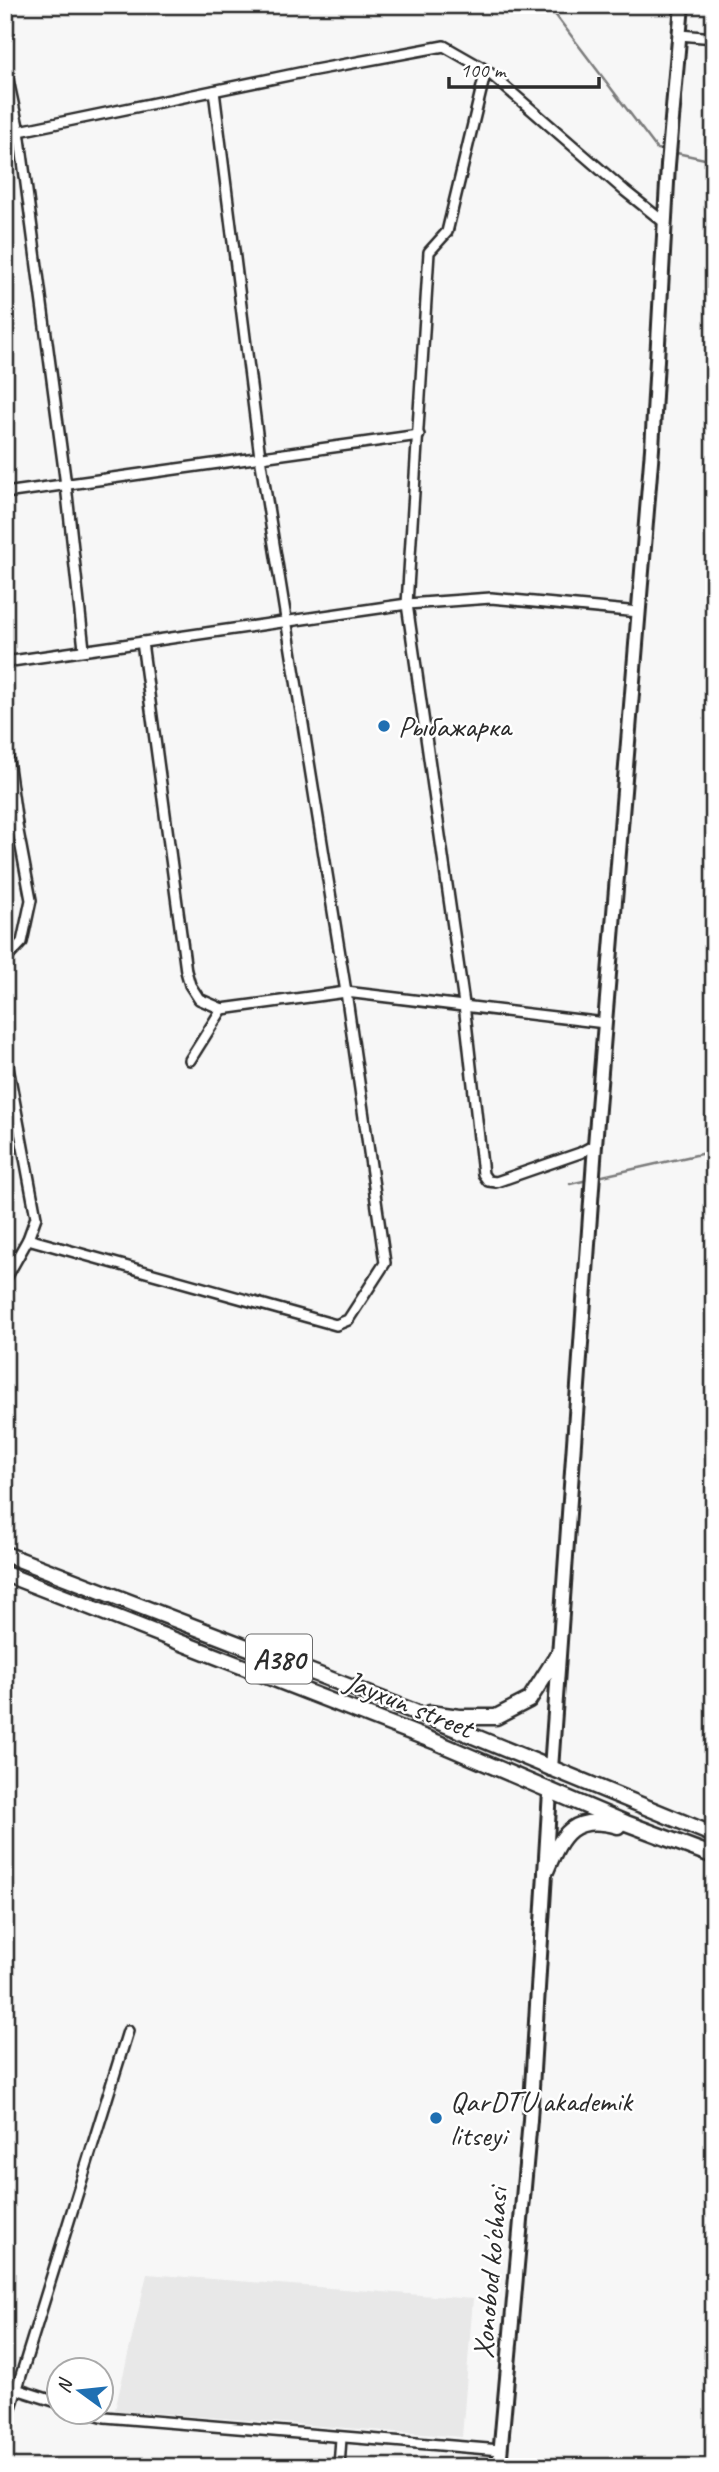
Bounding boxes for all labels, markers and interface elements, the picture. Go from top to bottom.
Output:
scale bar [449,46,600,90]
text: 100 m [460,57,507,83]
place label: Рыбажарка [398,707,513,745]
marker: Рыбажарка [376,718,392,734]
road number: A380 [246,1634,312,1684]
street label: Jayxun street [338,1661,481,1748]
place label: QarDTU akademik litseyi [450,2082,634,2154]
marker: QarDTU akademik litseyi [428,2110,444,2126]
street label: Xonobod ko'chasi [464,2183,517,2360]
north arrow [46,2356,116,2426]
text: N [51,2375,78,2396]

